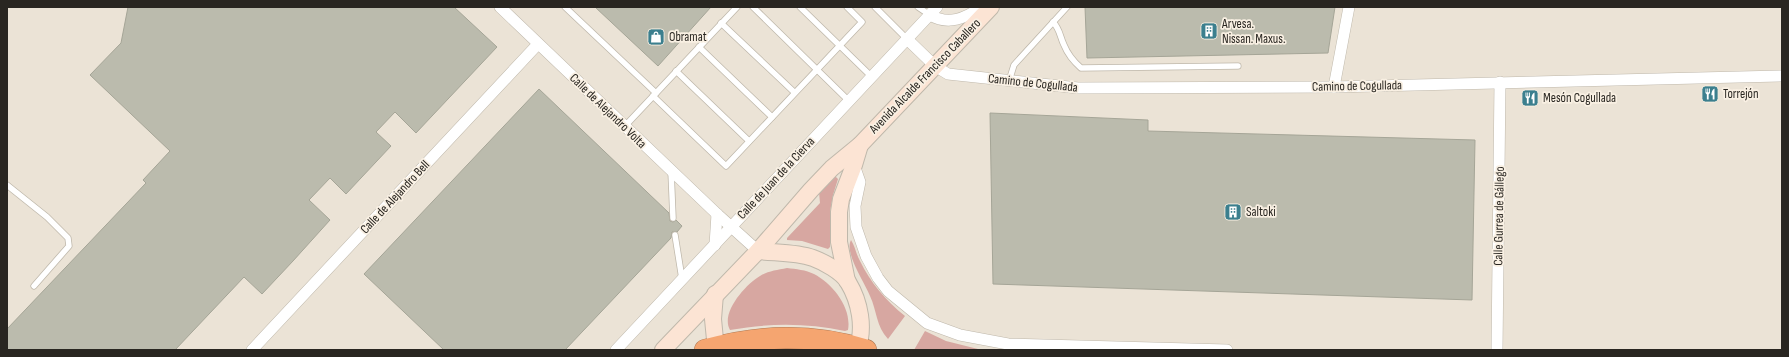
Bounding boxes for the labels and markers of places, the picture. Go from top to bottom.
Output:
place label: Arvesa. Nissan. Maxus. [1221,16,1285,47]
building icon: Arvesa. Nissan. Maxus. [1199,21,1219,41]
shop icon: Obramat [646,27,666,47]
place label: Obramat [669,29,707,45]
restaurant icon: Torrejón [1700,84,1720,104]
place label: Torrejón [1723,86,1759,102]
restaurant icon: Mesón Cogullada [1520,88,1540,108]
place label: Mesón Cogullada [1543,90,1616,106]
building icon: Saltoki [1223,202,1243,222]
place label: Saltoki [1246,204,1276,220]

